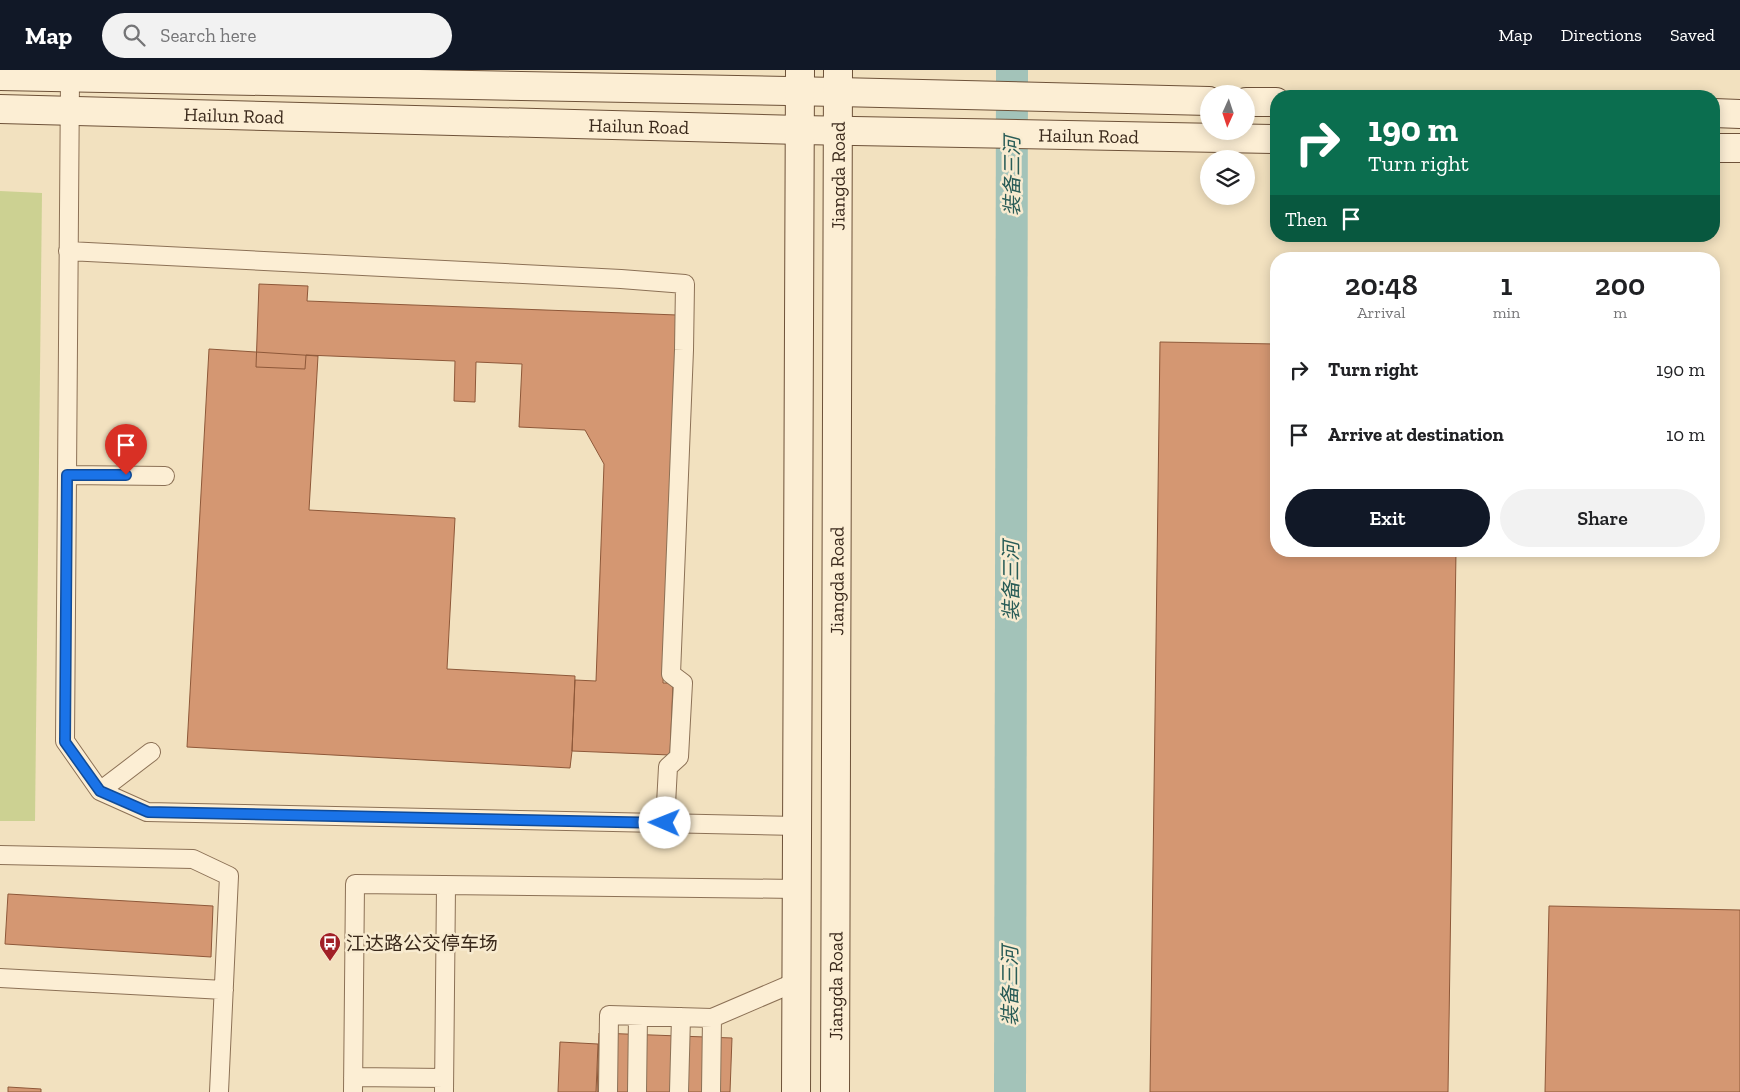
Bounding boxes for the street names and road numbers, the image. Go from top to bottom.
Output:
street label: Hailun Road [183,103,285,128]
street label: Hailun Road [588,113,690,139]
street label: Jiangda Road [827,121,850,231]
street label: Hailun Road [1038,124,1140,148]
street label: Jiangda Road [825,526,849,636]
street label: Jiangda Road [824,931,847,1041]

